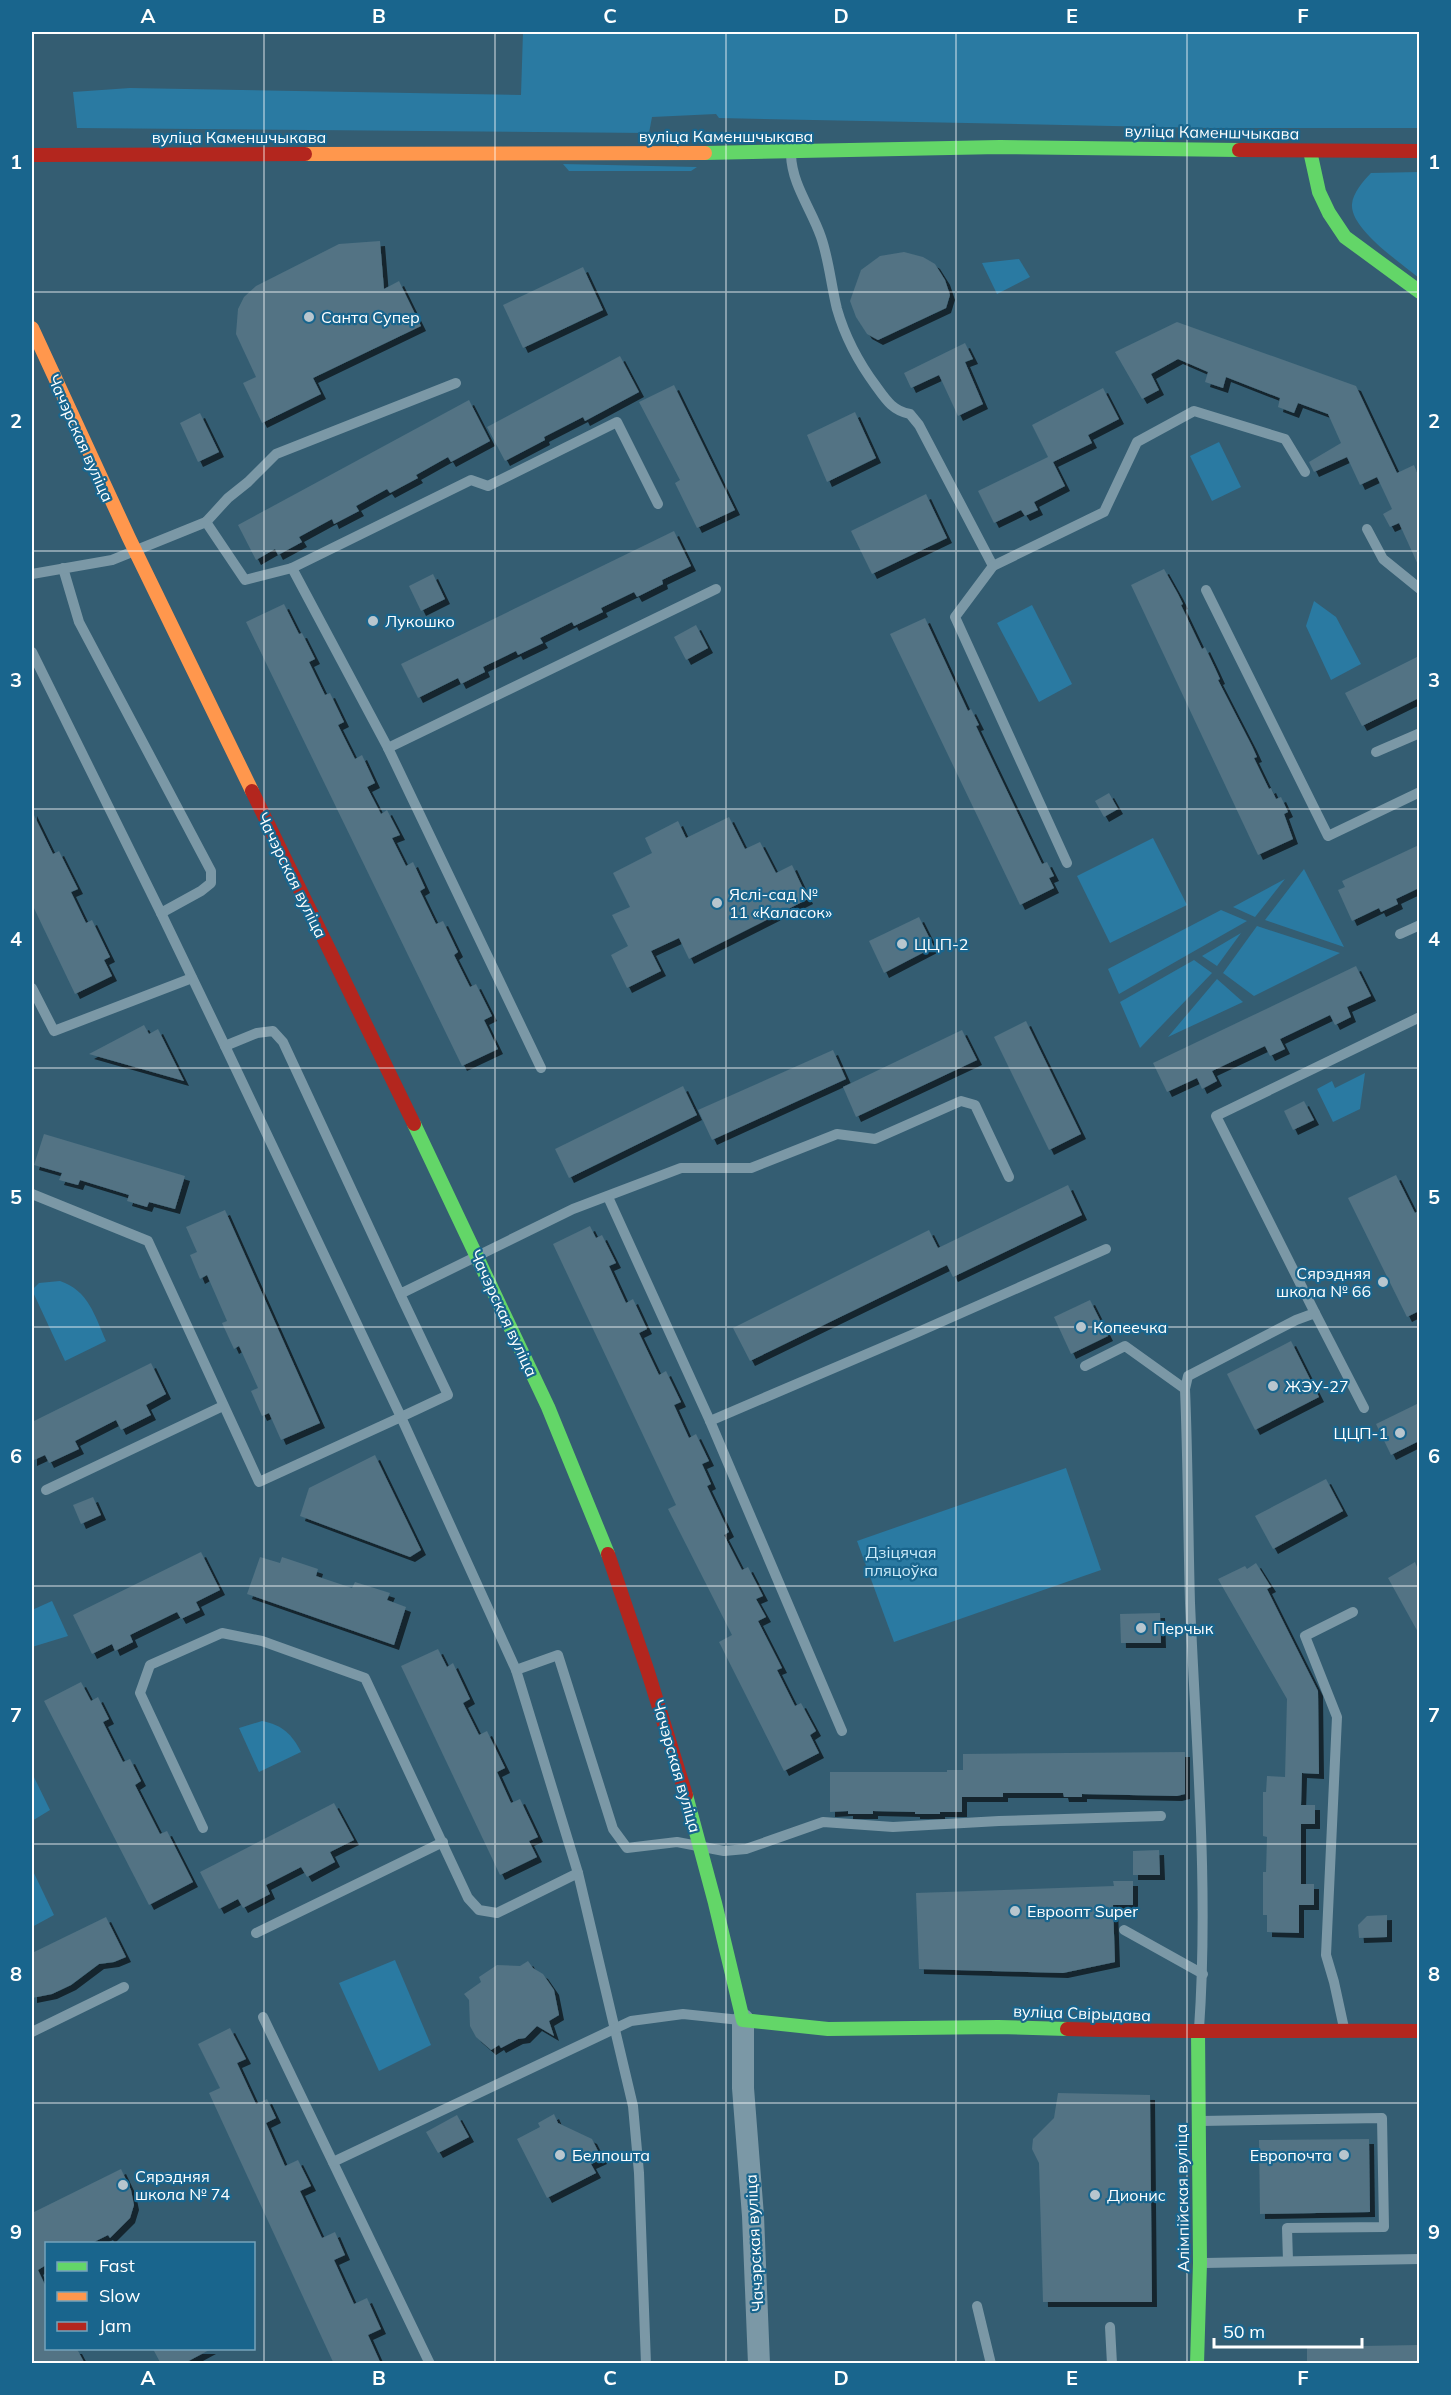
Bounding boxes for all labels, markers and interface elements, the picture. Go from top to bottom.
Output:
text: A [141,3,156,28]
text: B [372,3,386,28]
text: C [603,3,617,28]
text: D [833,3,849,28]
text: E [1066,3,1078,28]
text: F [1297,3,1309,28]
street label: вуліца Каменшчыкава [1124,120,1300,144]
street label: вуліца Каменшчыкава [639,126,813,146]
street label: вуліца Каменшчыкава [152,127,326,147]
text: 1 [10,149,22,174]
text: 1 [1428,149,1440,174]
place label: Санта Супер [321,307,420,327]
marker: Санта Супер [302,310,316,324]
street label: Чачэрская вуліца [44,371,118,505]
text: 2 [10,408,22,433]
text: 2 [1428,408,1440,433]
place label: Лукошко [385,611,455,631]
marker: Лукошко [366,614,380,628]
text: 3 [10,667,22,692]
text: 3 [1428,667,1440,692]
street label: Чачэрская вуліца [253,809,331,941]
place label: Яслі-сад № 11 «Каласок» [729,884,832,922]
marker: Яслі-сад № 11 «Каласок» [710,896,724,910]
text: 4 [10,926,22,951]
text: 4 [1428,926,1440,951]
place label: ЦЦП-2 [914,934,968,954]
marker: ЦЦП-2 [895,937,909,951]
text: 5 [10,1184,22,1209]
text: 5 [1428,1184,1440,1209]
street label: Чачэрская вуліца [466,1247,542,1379]
place label: Сярэдняя школа № 66 [1276,1263,1371,1301]
marker: Сярэдняя школа № 66 [1376,1275,1390,1289]
place label: Копеечка [1093,1317,1167,1337]
marker: Копеечка [1074,1320,1088,1334]
place label: ЖЭУ-27 [1285,1376,1349,1396]
marker: ЖЭУ-27 [1266,1379,1280,1393]
place label: ЦЦП-1 [1334,1423,1388,1443]
marker: ЦЦП-1 [1393,1426,1407,1440]
text: 6 [10,1443,22,1468]
text: 6 [1428,1443,1440,1468]
park label: Дзіцячая пляцоўка [864,1542,938,1580]
place label: Перчык [1153,1618,1214,1638]
marker: Перчык [1134,1621,1148,1635]
street label: Чачэрская вуліца [648,1697,706,1835]
text: 7 [10,1702,22,1727]
text: 7 [1428,1702,1440,1727]
place label: Евроопт Super [1027,1901,1138,1921]
marker: Евроопт Super [1008,1904,1022,1918]
text: 8 [10,1961,22,1986]
text: 8 [1428,1961,1440,1986]
street label: вуліца Свірыдава [1013,2001,1151,2025]
street label: Алімпійская вуліца [1171,2124,1193,2272]
place label: Белпошта [572,2145,650,2165]
place label: Европочта [1250,2145,1332,2165]
marker: Белпошта [553,2148,567,2162]
marker: Европочта [1337,2148,1351,2162]
place label: Сярэдняя школа № 74 [135,2166,230,2204]
street label: Чачэрская вуліца [740,2174,768,2312]
marker: Сярэдняя школа № 74 [116,2178,130,2192]
place label: Дионис [1107,2185,1166,2205]
marker: Дионис [1088,2188,1102,2202]
text: 9 [10,2219,22,2244]
text: 9 [1428,2219,1440,2244]
legend [45,2242,255,2350]
text: Fast [99,2254,135,2277]
text: Slow [99,2284,141,2307]
scale bar [1214,2311,1362,2349]
text: Jam [99,2314,132,2337]
text: 50 m [1223,2320,1265,2343]
text: A [141,2365,156,2390]
text: B [372,2365,386,2390]
text: C [603,2365,617,2390]
text: D [833,2365,849,2390]
text: E [1066,2365,1078,2390]
text: F [1297,2365,1309,2390]

